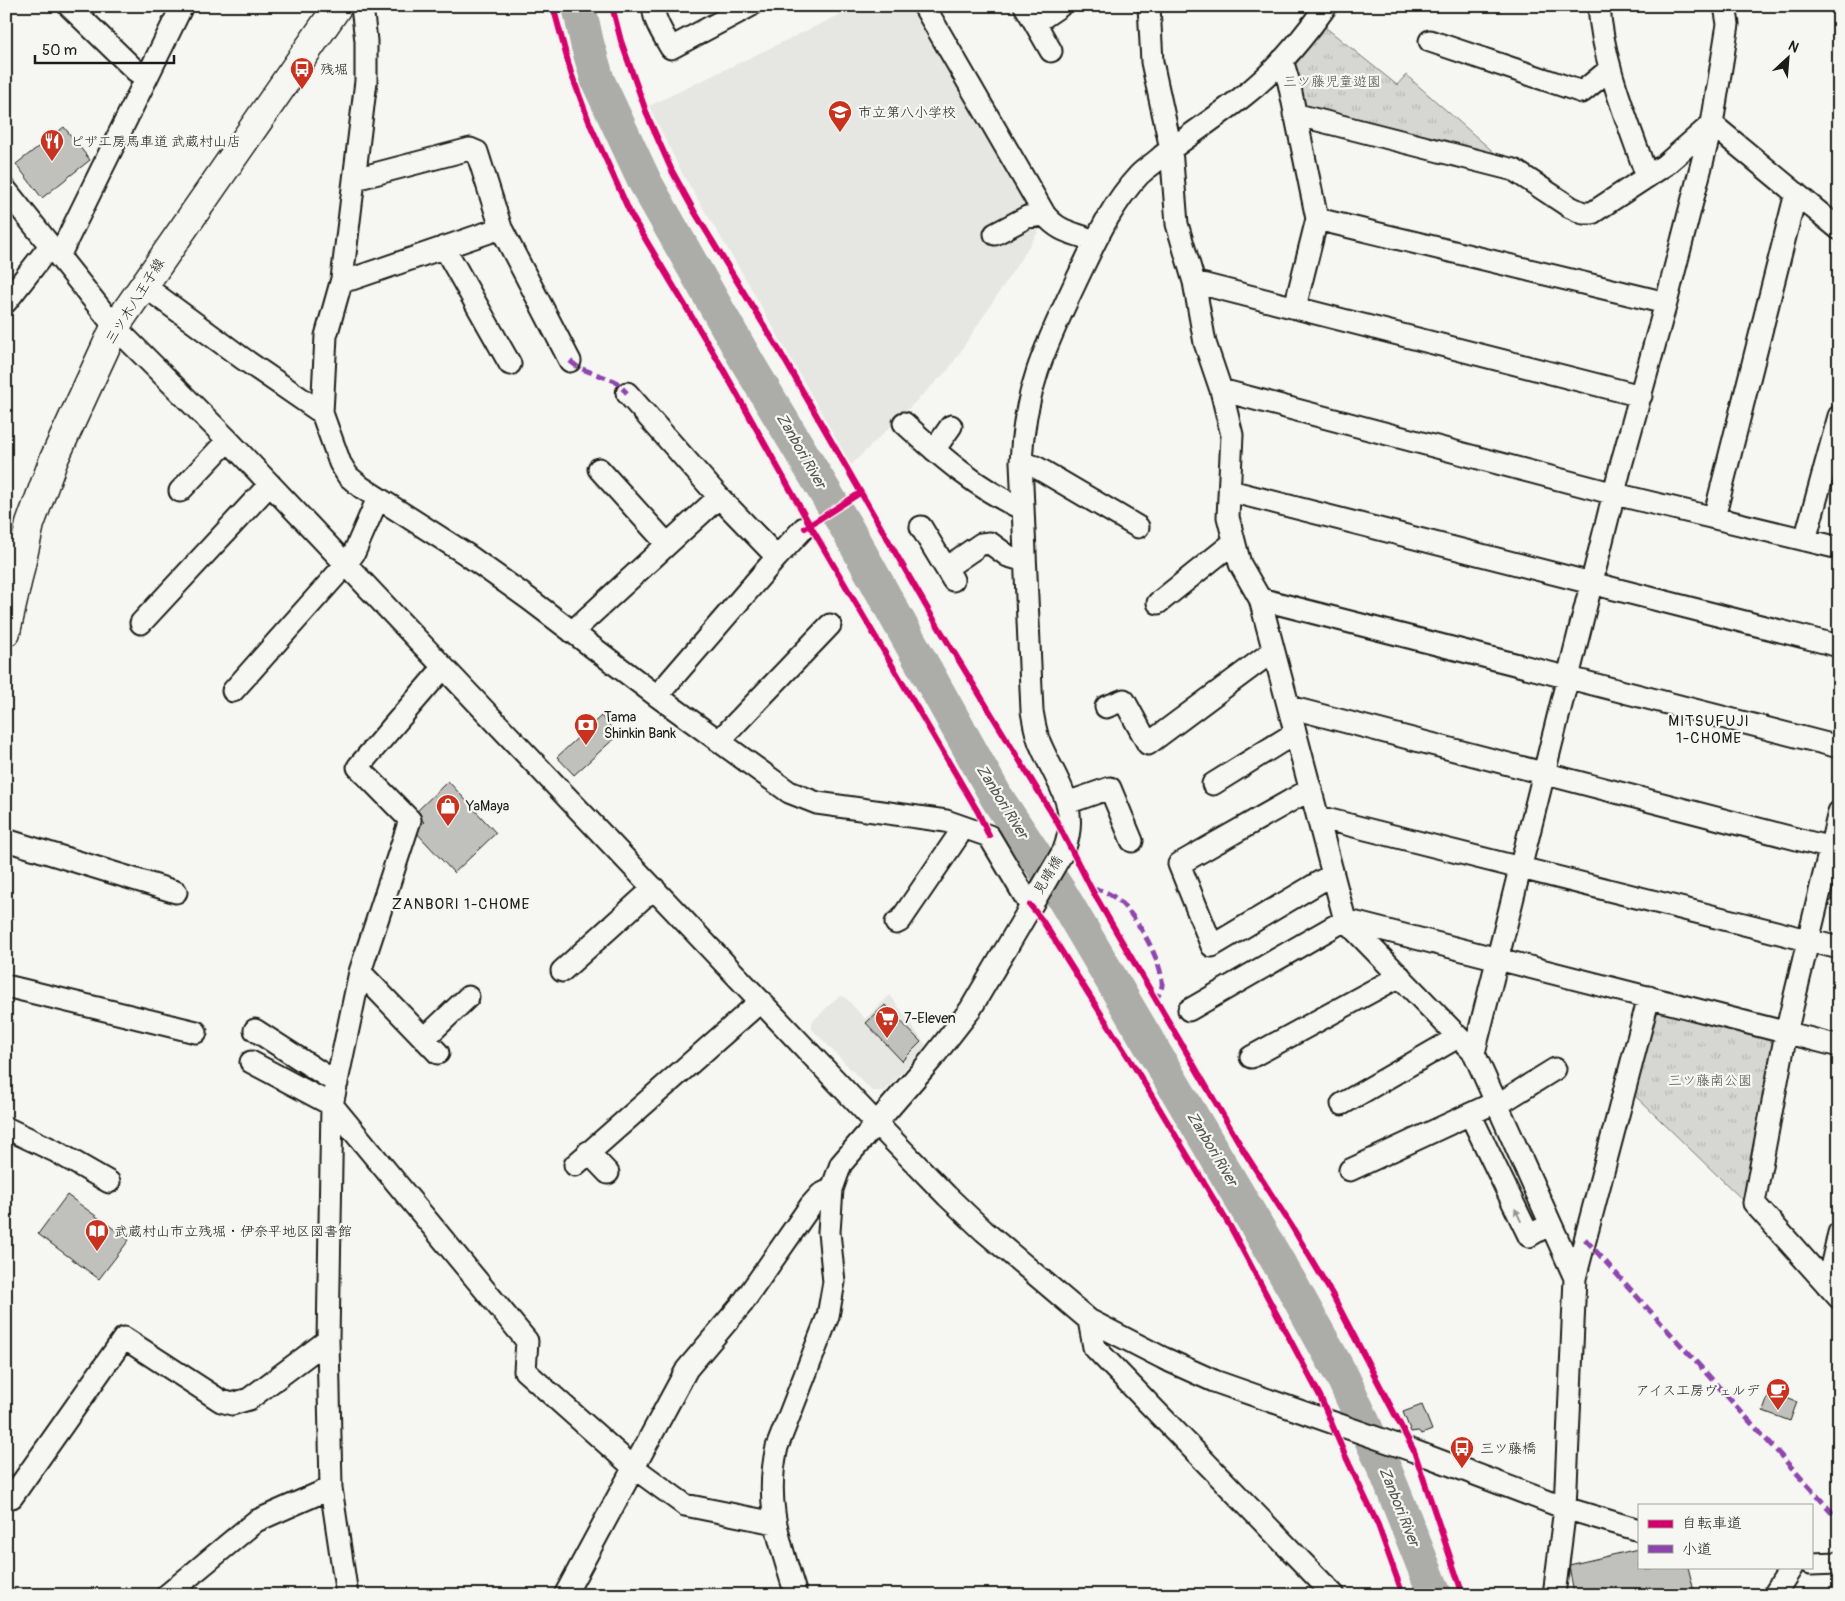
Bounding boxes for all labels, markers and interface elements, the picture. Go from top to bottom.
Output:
scale bar [35,32,174,64]
north arrow [1762,32,1812,82]
text: N [1785,37,1801,56]
text: 50 m [42,41,77,60]
bus stop icon: 残堀 [289,56,315,90]
place label: 残堀 [320,61,348,78]
park label: 三ツ藤児童遊園 [1283,73,1381,90]
school or university icon: 市立第八小学校 [827,99,853,133]
place label: 市立第八小学校 [858,104,956,121]
restaurant icon: ピザ工房馬車道 武蔵村山店 [39,128,65,162]
place label: ピザ工房馬車道 武蔵村山店 [70,133,241,150]
street label: 三ツ木八王子線 [102,255,168,347]
water label: Zanbori River [772,410,831,493]
place label: Tama Shinkin Bank [604,709,676,742]
bank icon: Tama Shinkin Bank [573,712,599,746]
district label: MITSUFUJI 1-CHOME [1668,712,1750,748]
water label: Zanbori River [972,762,1033,844]
shop icon: YaMaya [435,793,461,827]
place label: YaMaya [465,798,509,815]
street label: 見晴橋 [1030,853,1066,897]
district label: ZANBORI 1-CHOME [392,895,530,914]
supermarket icon: 7-Eleven [874,1005,900,1039]
place label: 7-Eleven [904,1010,956,1027]
park label: 三ツ藤南公園 [1668,1072,1752,1089]
water label: Zanbori River [1182,1108,1242,1191]
one-way arrow [1514,1208,1522,1222]
library icon: 武蔵村山市立残堀・伊奈平地区図書館 [84,1218,110,1252]
place label: 武蔵村山市立残堀・伊奈平地区図書館 [114,1223,352,1240]
cafe icon: アイス工房ヴェルデ [1765,1377,1791,1411]
place label: アイス工房ヴェルデ [1635,1382,1760,1399]
bus stop icon: 三ツ藤橋 [1449,1435,1475,1469]
place label: 三ツ藤橋 [1480,1440,1536,1457]
water label: Zanbori River [1375,1465,1424,1551]
legend [1638,1504,1812,1568]
text: 自転車道 [1682,1514,1742,1533]
text: 小道 [1682,1540,1712,1559]

